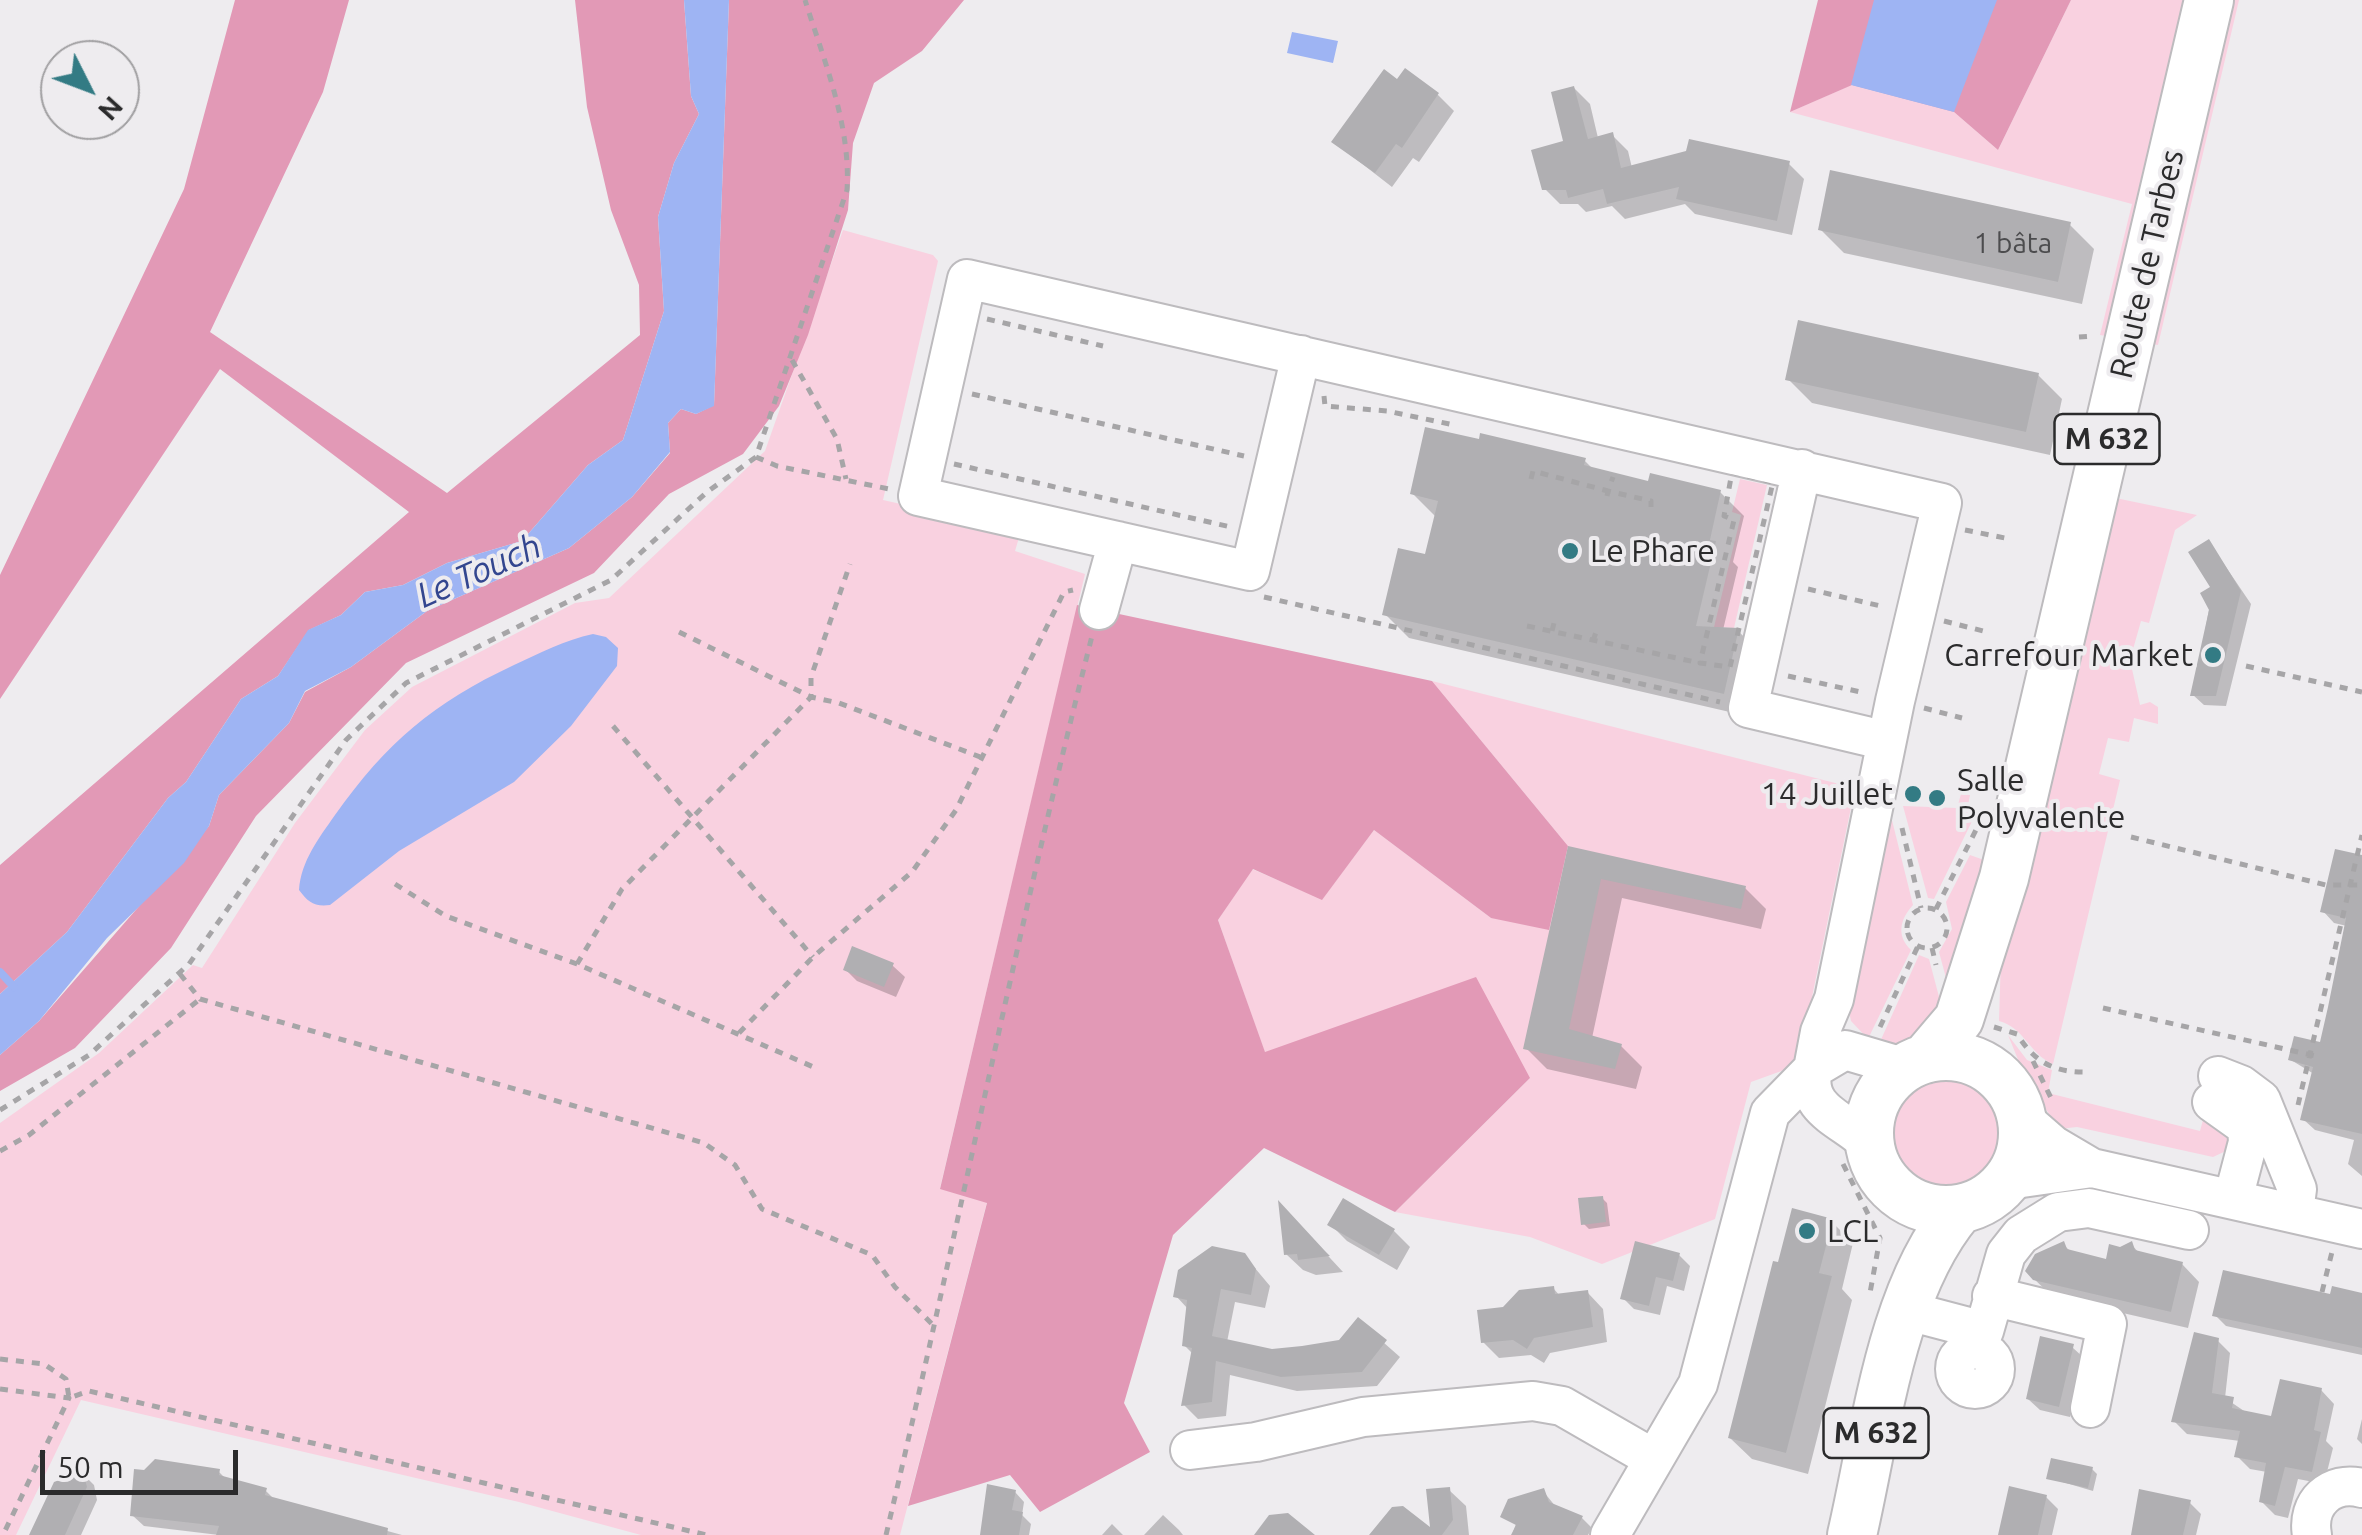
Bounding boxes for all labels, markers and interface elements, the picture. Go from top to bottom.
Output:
north arrow [40,40,140,140]
text: N [93,91,130,127]
street label: Route de Tarbes [2102,146,2192,382]
house number: 1 bâta [1974,227,2052,261]
road number: M 632 [2054,414,2160,464]
water label: Le Touch [410,525,548,617]
place label: Le Phare [1590,532,1715,570]
marker: Le Phare [1559,540,1581,562]
place label: Carrefour Market [1944,636,2193,674]
marker: Carrefour Market [2202,644,2224,666]
place label: Salle Polyvalente [1957,761,2125,836]
place label: 14 Juillet [1761,775,1893,813]
marker: 14 Juillet [1902,783,1924,805]
marker: Salle Polyvalente [1926,787,1948,809]
place label: LCL [1827,1212,1878,1250]
marker: LCL [1796,1220,1818,1242]
road number: M 632 [1824,1408,1928,1458]
scale bar [45,1430,242,1492]
text: 50 m [57,1450,124,1484]

